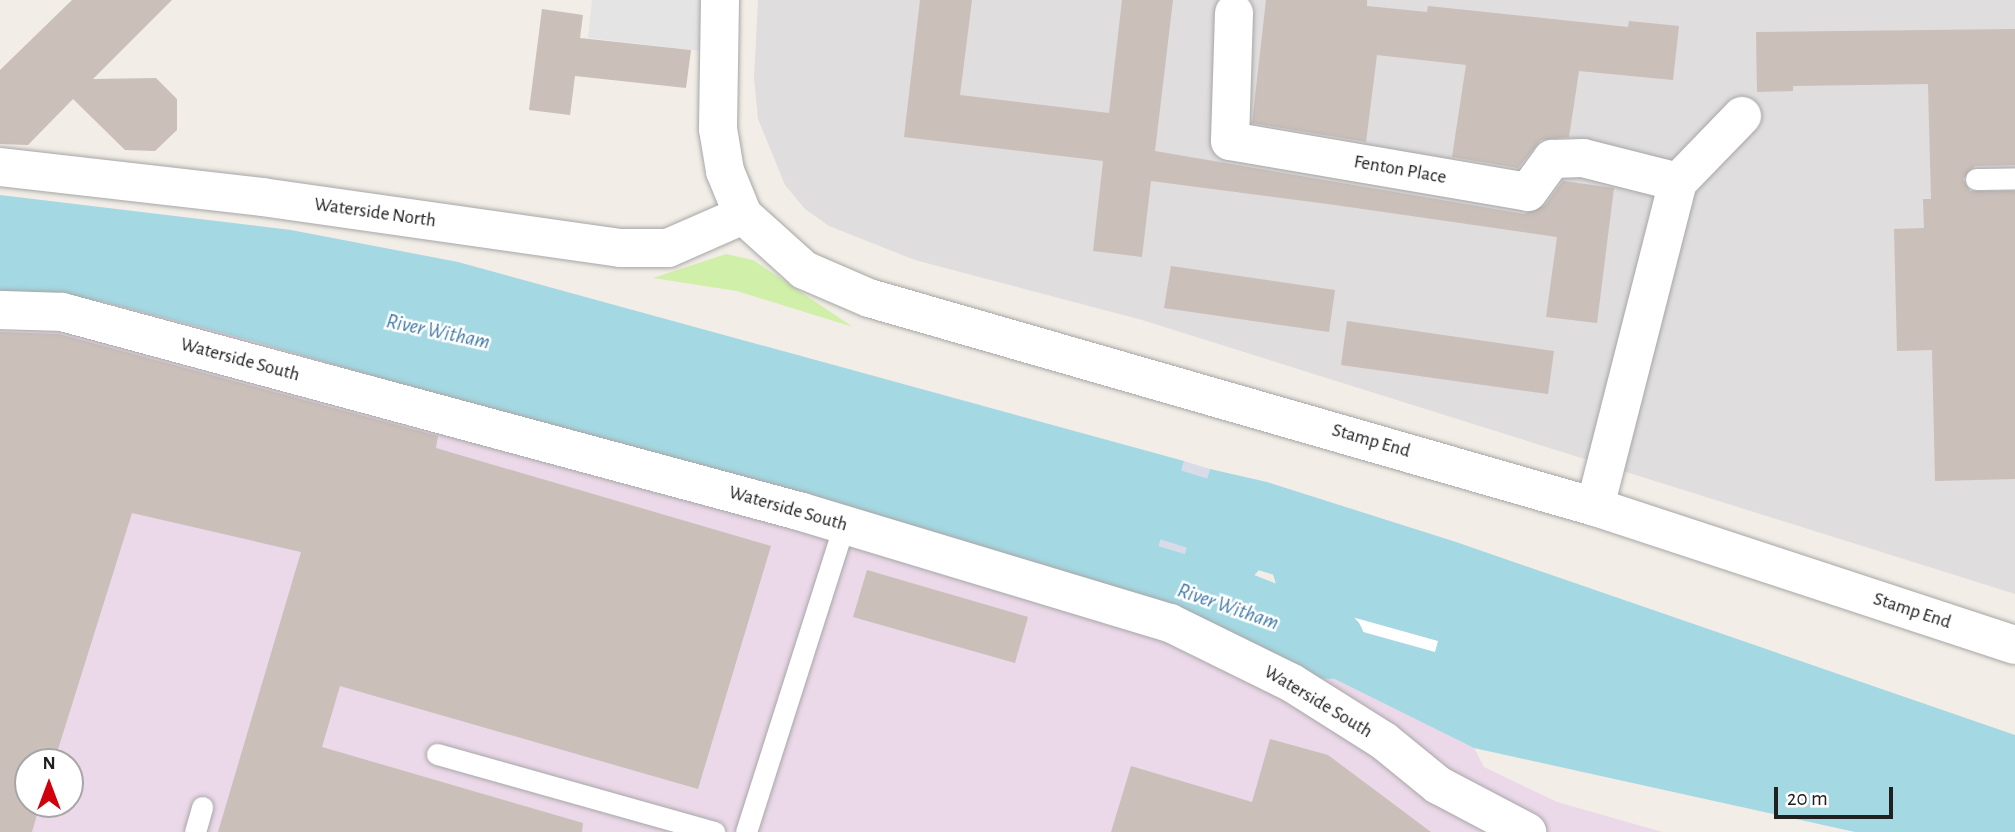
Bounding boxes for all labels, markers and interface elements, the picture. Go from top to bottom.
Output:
street label: Fenton Place [1352,151,1448,189]
street label: Waterside North [313,193,437,233]
water label: River Witham [384,309,492,355]
street label: Waterside South [178,333,302,387]
street label: Stamp End [1329,419,1413,463]
street label: Waterside South [726,481,850,537]
water label: River Witham [1174,578,1282,636]
street label: Stamp End [1870,588,1954,634]
street label: Waterside South [1260,661,1376,743]
north arrow [14,748,84,818]
text: N [42,754,56,773]
scale bar [1777,772,1896,816]
text: 20 m [1787,788,1828,809]

